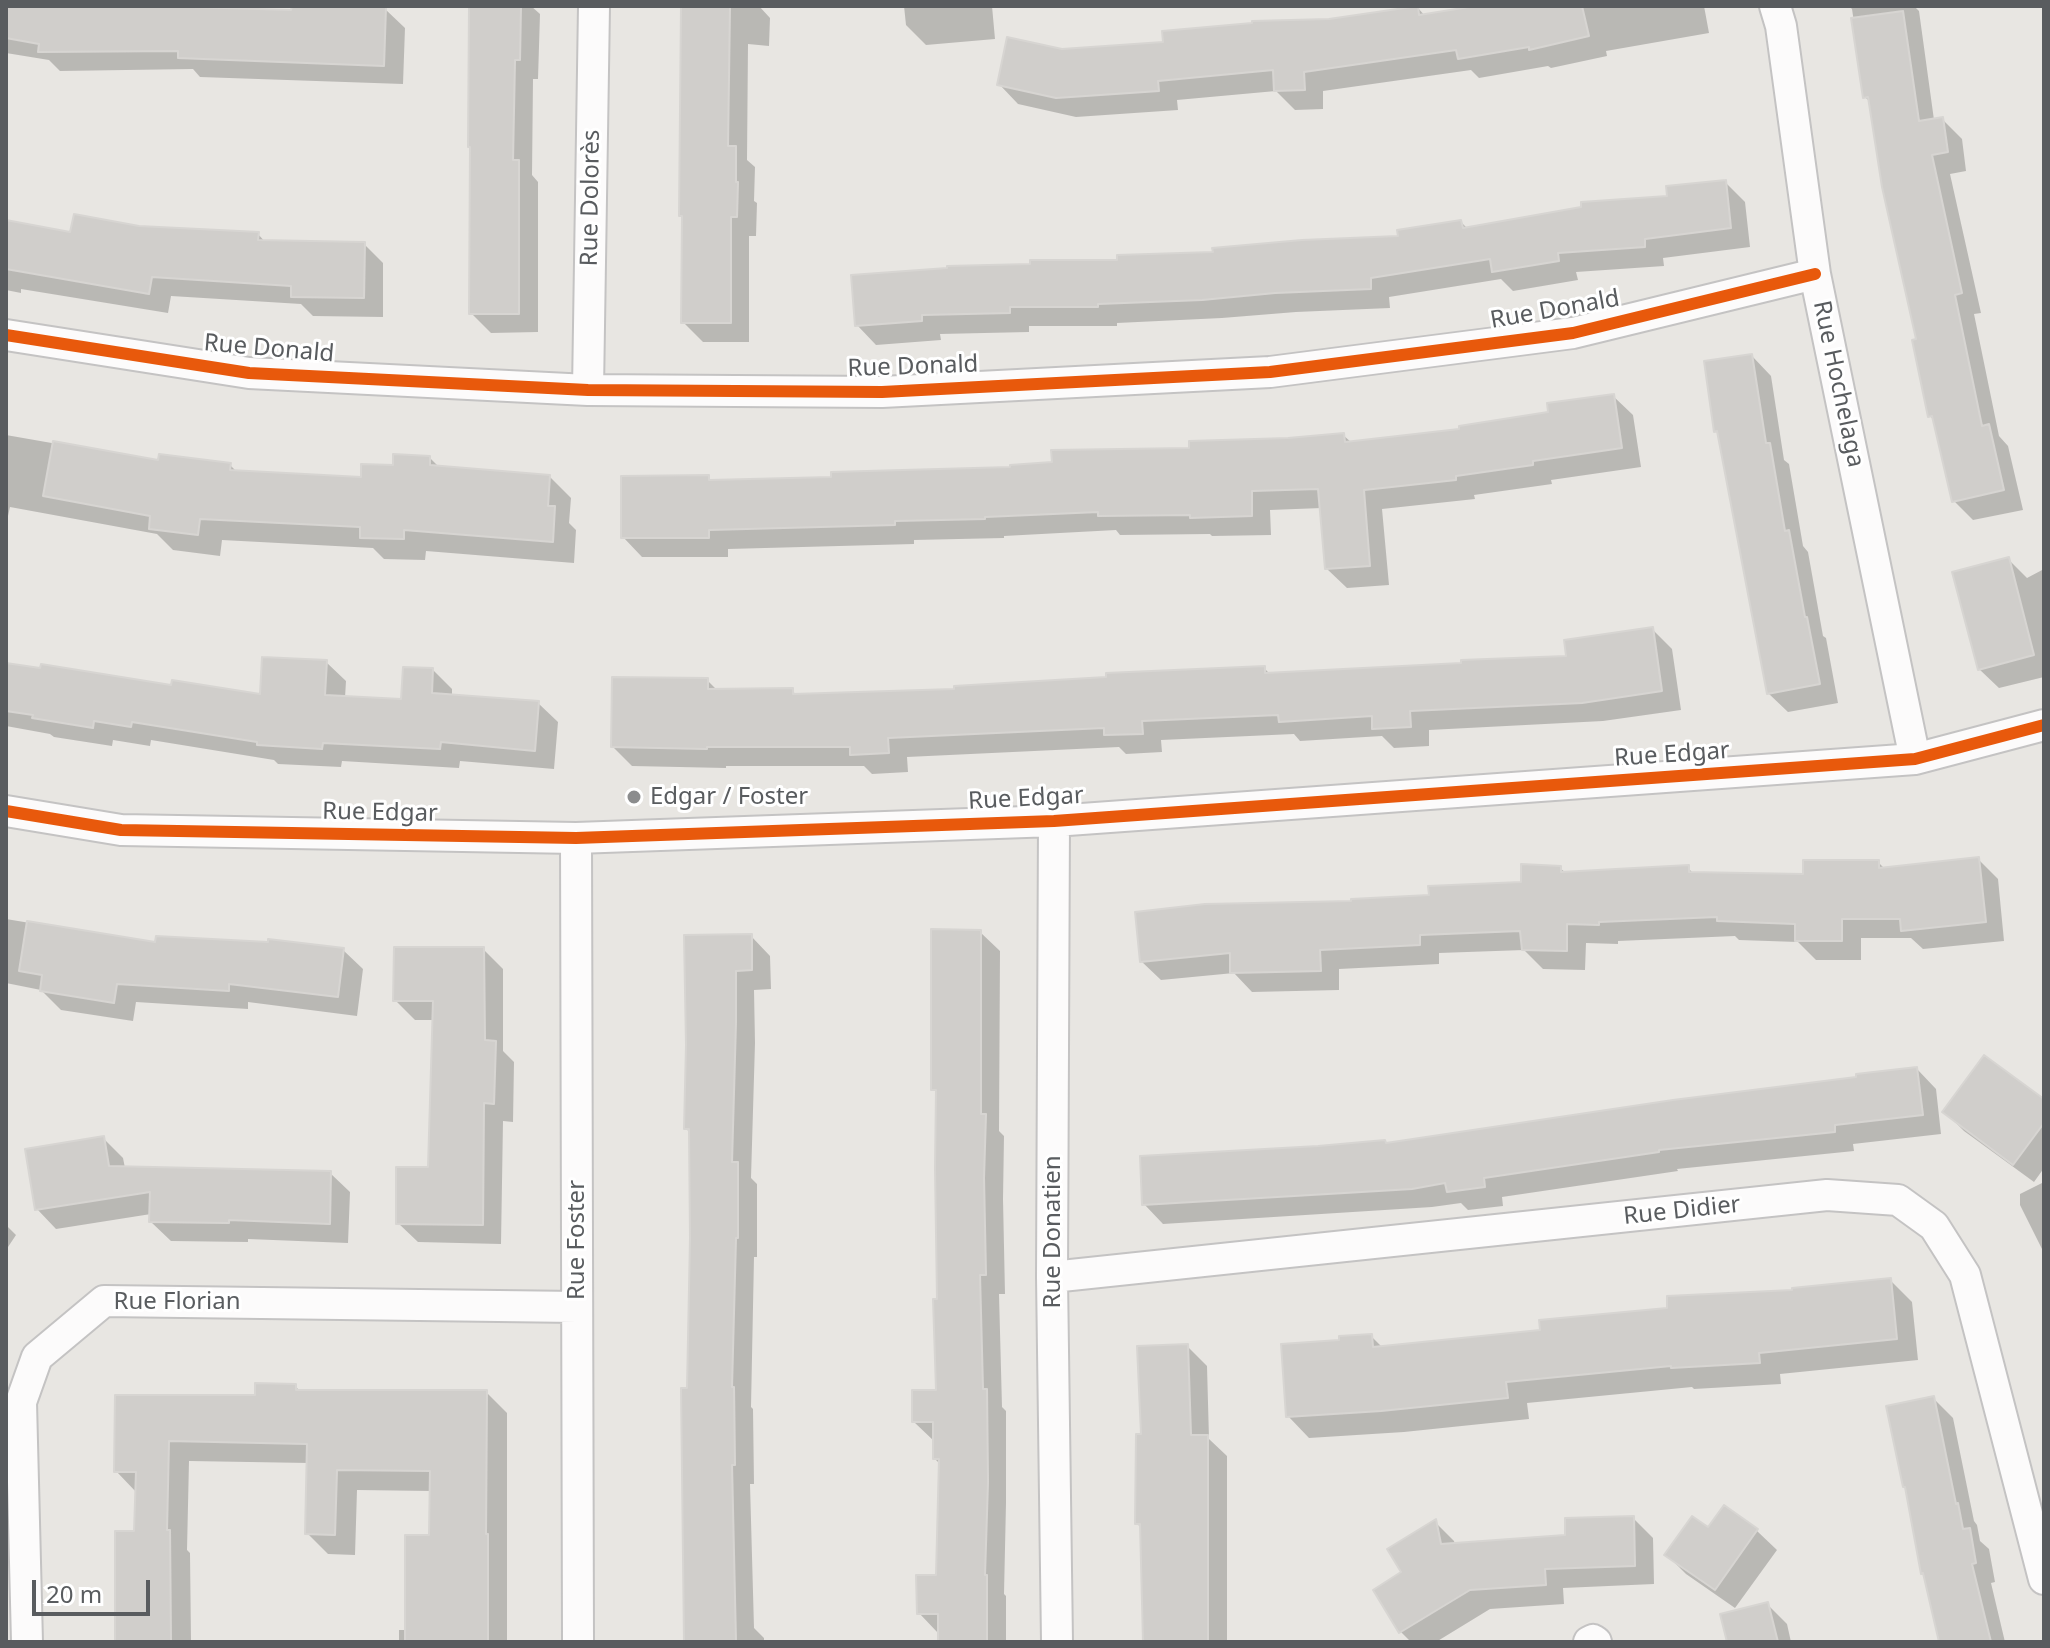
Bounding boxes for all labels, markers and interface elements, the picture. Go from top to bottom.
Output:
street label: Rue Dolorès [575,129,607,267]
street label: Rue Donald [1488,284,1622,336]
street label: Rue Hochelaga [1806,298,1870,470]
street label: Rue Donald [203,329,335,369]
street label: Rue Donald [847,350,979,384]
street label: Rue Edgar [1613,737,1731,773]
street label: Rue Edgar [967,782,1085,816]
place label: Edgar / Foster [650,783,808,811]
marker: Edgar / Foster [625,788,643,806]
street label: Rue Edgar [322,798,438,828]
street label: Rue Donatien [1039,1155,1067,1309]
street label: Rue Foster [563,1180,591,1300]
street label: Rue Didier [1622,1191,1742,1231]
street label: Rue Florian [113,1288,241,1316]
scale bar [36,1564,154,1614]
text: 20 m [46,1577,102,1610]

